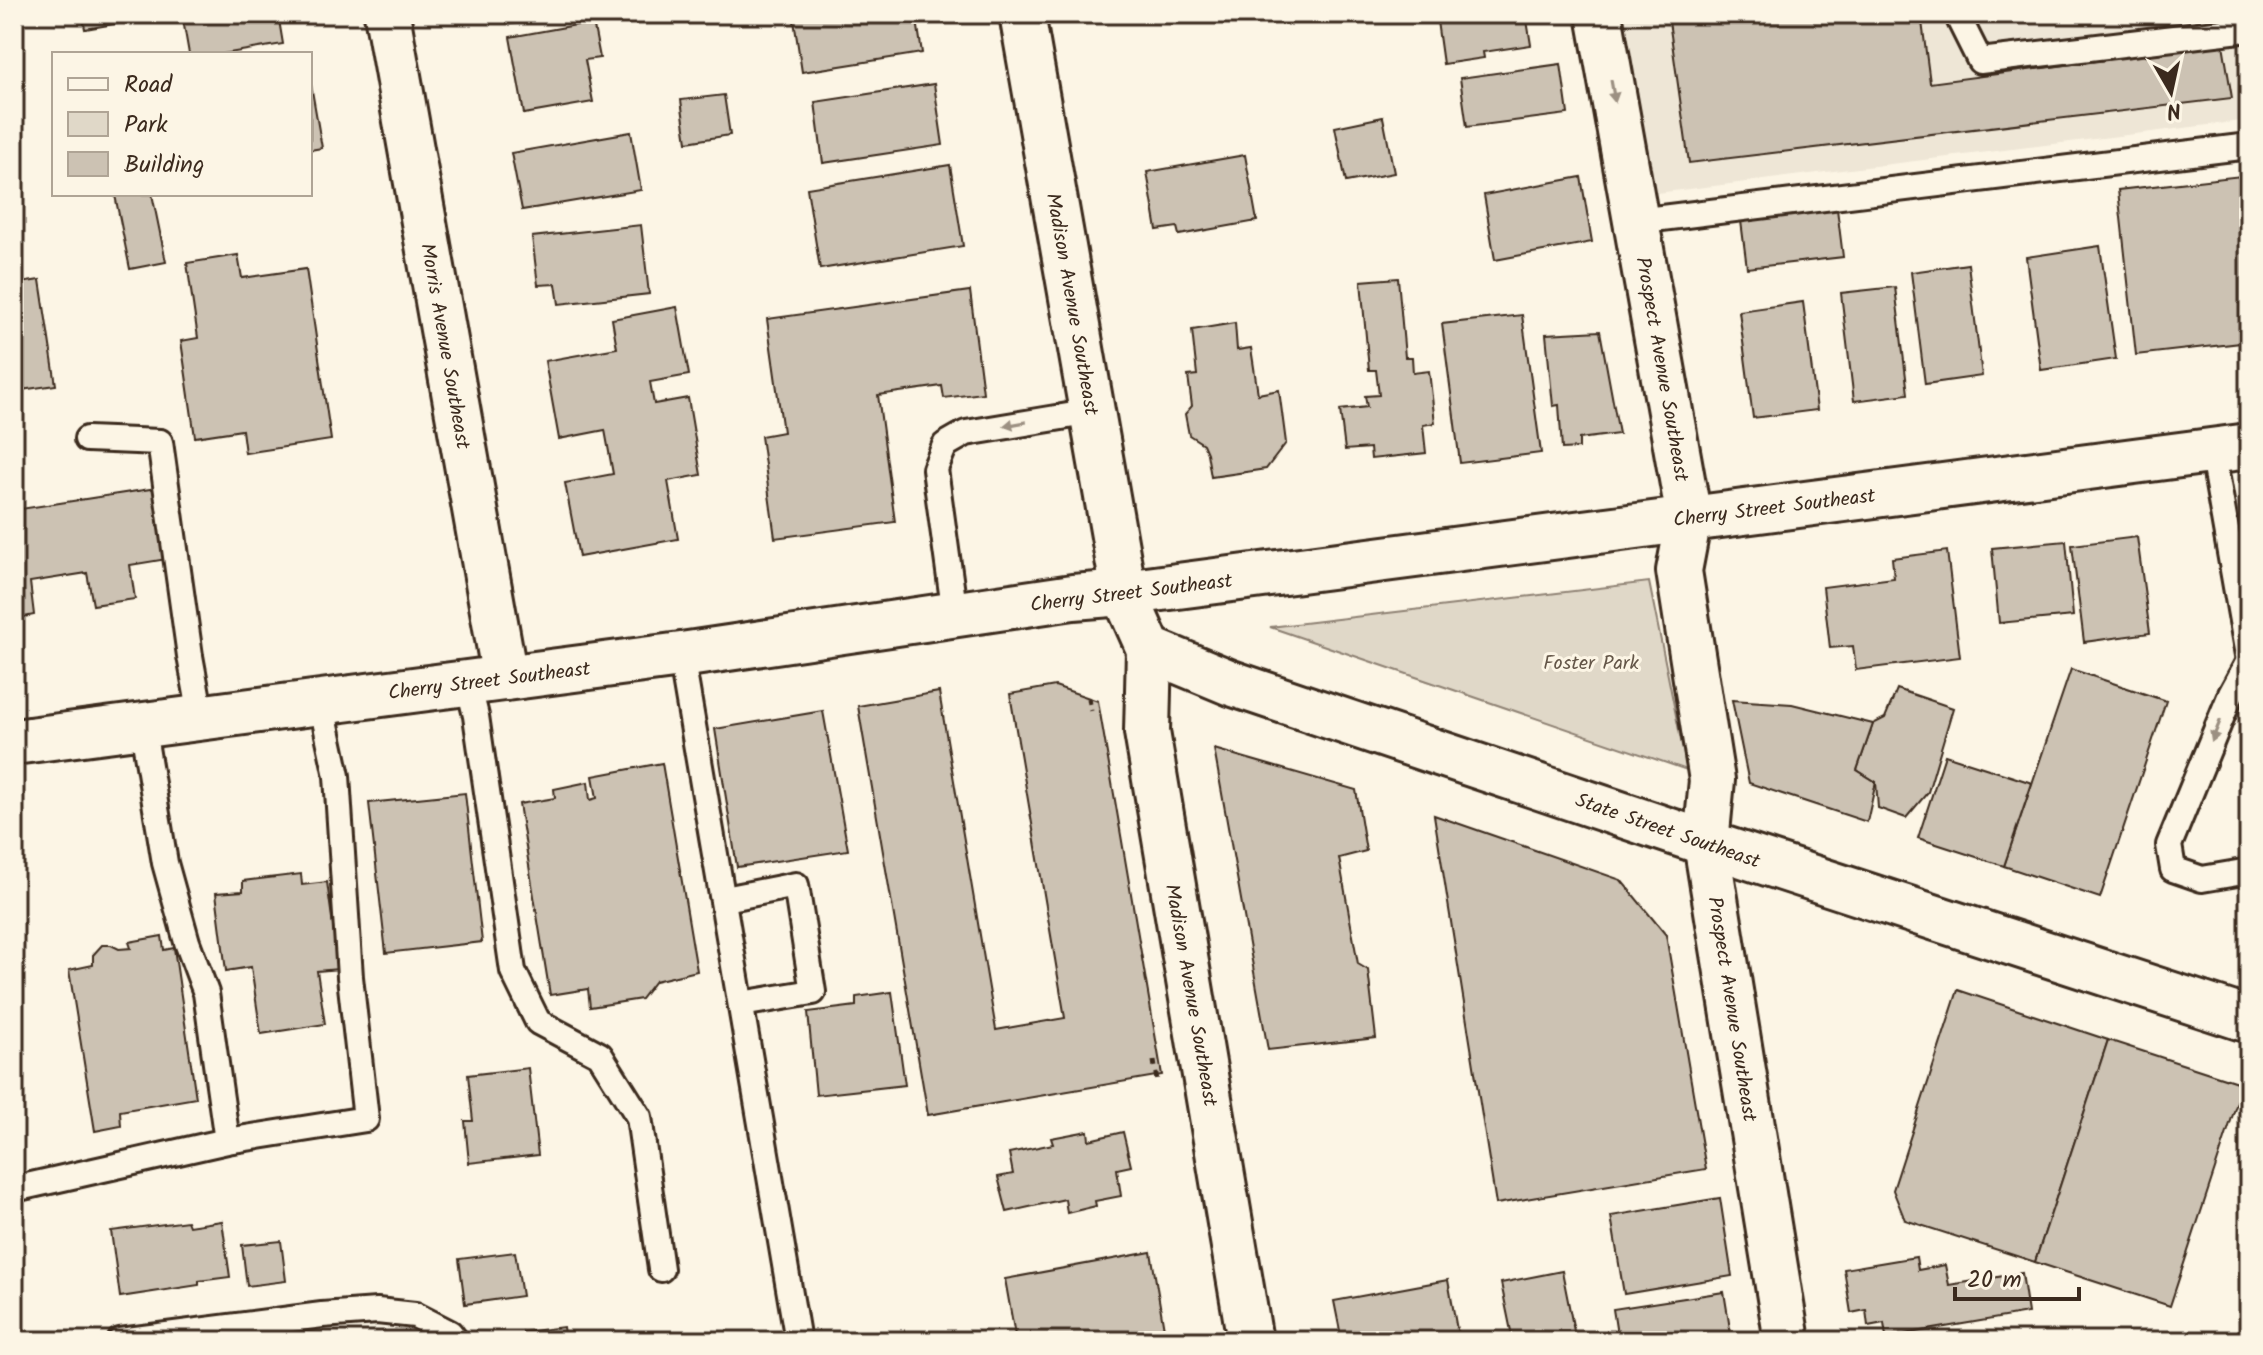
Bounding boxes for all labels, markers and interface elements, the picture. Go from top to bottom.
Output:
legend [52,52,312,196]
north arrow [2131,52,2211,132]
text: Road [124,66,173,105]
one-way arrow [1607,79,1620,104]
text: N [2164,91,2183,128]
text: Park [124,106,168,145]
text: Building [124,146,204,185]
street label: Madison Avenue Southeast [1036,191,1106,418]
street label: Morris Avenue Southeast [410,241,478,452]
street label: Prospect Avenue Southeast [1626,255,1697,484]
one-way arrow [1002,419,1027,431]
street label: Cherry Street Southeast [1671,481,1877,537]
street label: Cherry Street Southeast [1028,566,1234,622]
park label: Foster Park [1543,648,1639,680]
street label: Cherry Street Southeast [386,654,592,710]
one-way arrow [2209,719,2222,743]
street label: State Street Southeast [1571,785,1764,879]
street label: Madison Avenue Southeast [1155,882,1225,1109]
street label: Prospect Avenue Southeast [1697,894,1765,1124]
scale bar [1955,1251,2079,1301]
text: 20 m [1967,1261,2022,1300]

